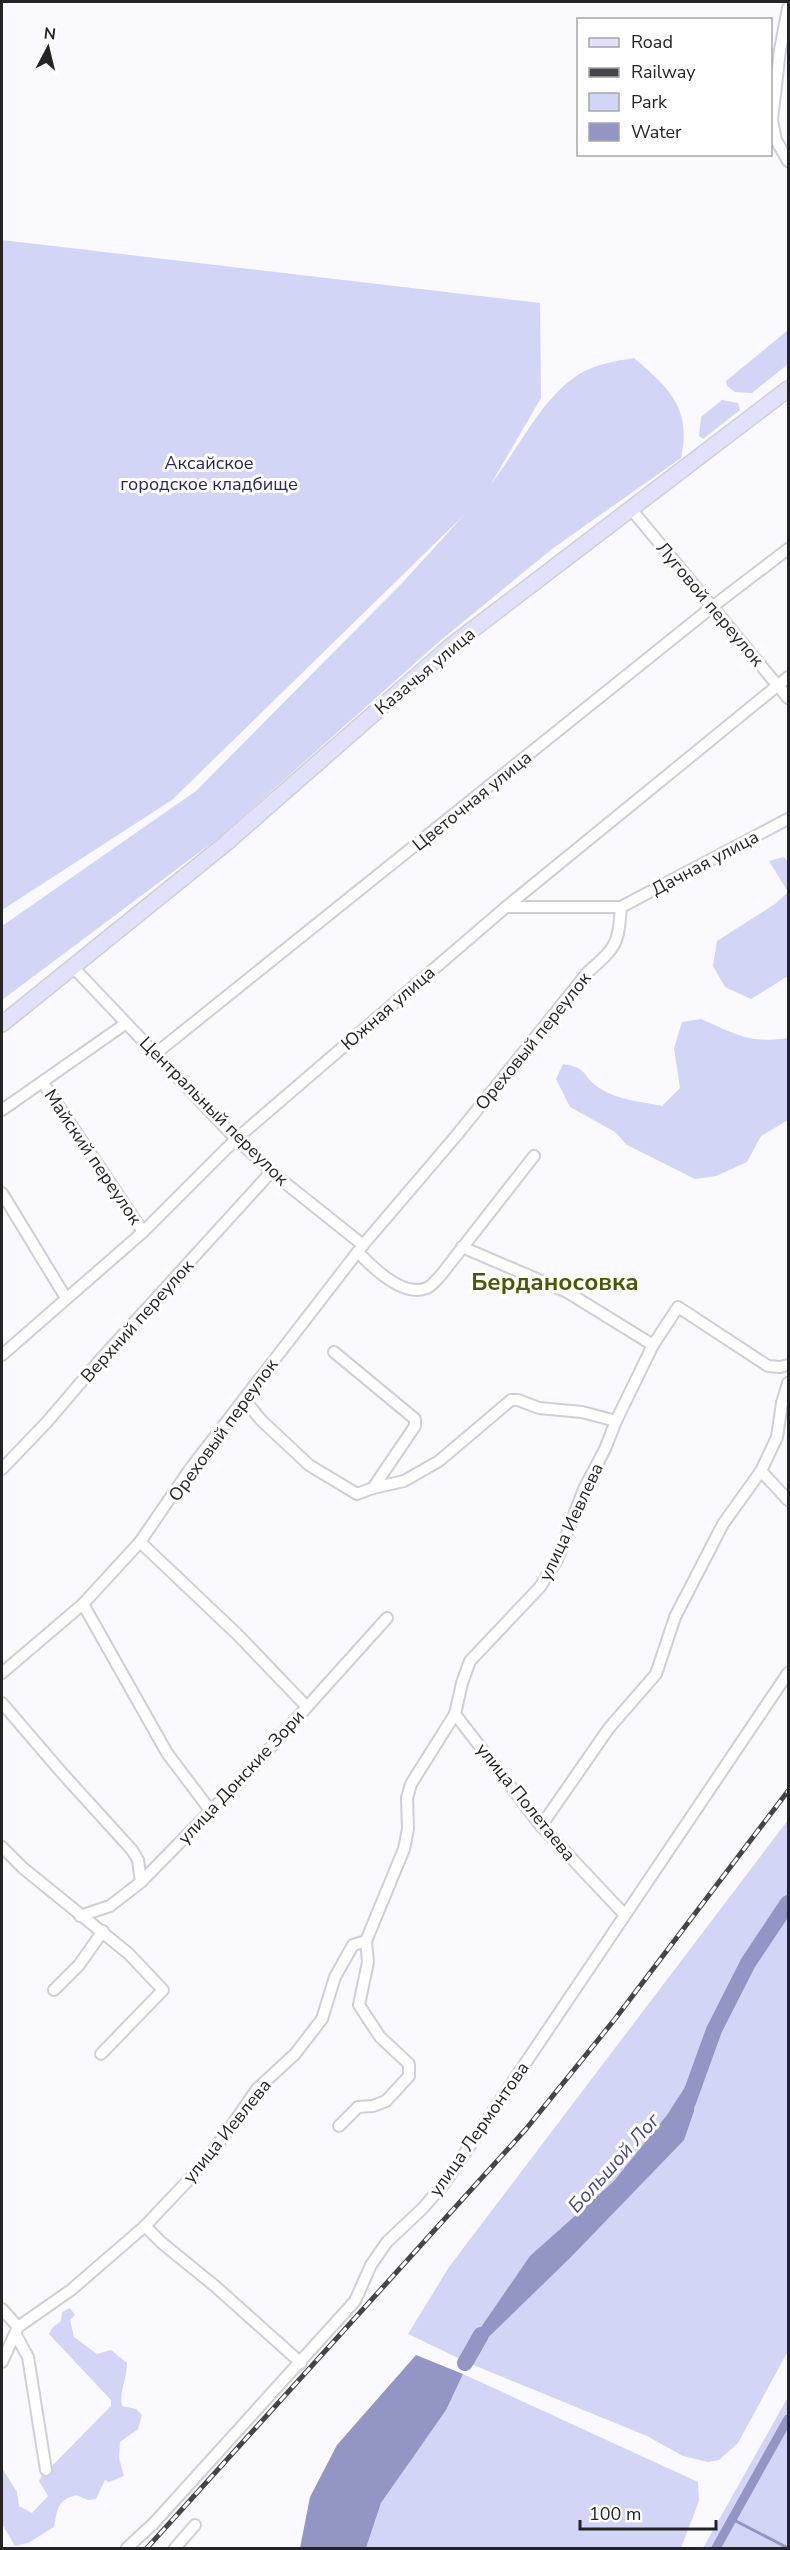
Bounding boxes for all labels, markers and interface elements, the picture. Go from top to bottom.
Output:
north arrow [18,18,78,78]
legend [577,18,772,156]
text: N [42,22,57,46]
text: Road [631,30,673,54]
text: Railway [631,60,696,84]
text: Park [631,90,668,114]
text: Water [631,120,682,144]
park label: Аксайское городское кладбище [120,451,298,496]
street label: Луговой переулок [651,537,769,672]
street label: Казачья улица [370,622,480,720]
street label: Цветочная улица [407,746,537,856]
street label: Дачная улица [647,825,763,901]
street label: Южная улица [336,961,440,1055]
street label: Ореховый переулок [470,966,597,1115]
street label: Центральный переулок [134,1031,294,1191]
street label: Майский переулок [39,1085,148,1230]
street label: Верхний переулок [75,1254,199,1388]
district label: Берданосовка [471,1266,639,1298]
street label: Ореховый переулок [163,1353,283,1506]
street label: улица Иевлева [533,1459,609,1585]
street label: улица Донские Зори [172,1705,310,1849]
street label: улица Полетаева [471,1738,581,1866]
street label: улица Лермонтова [424,2057,534,2201]
street label: улица Иевлева [178,2074,276,2188]
water label: Большой Лог [562,2106,667,2219]
scale bar [580,2493,716,2531]
text: 100 m [589,2502,641,2526]

